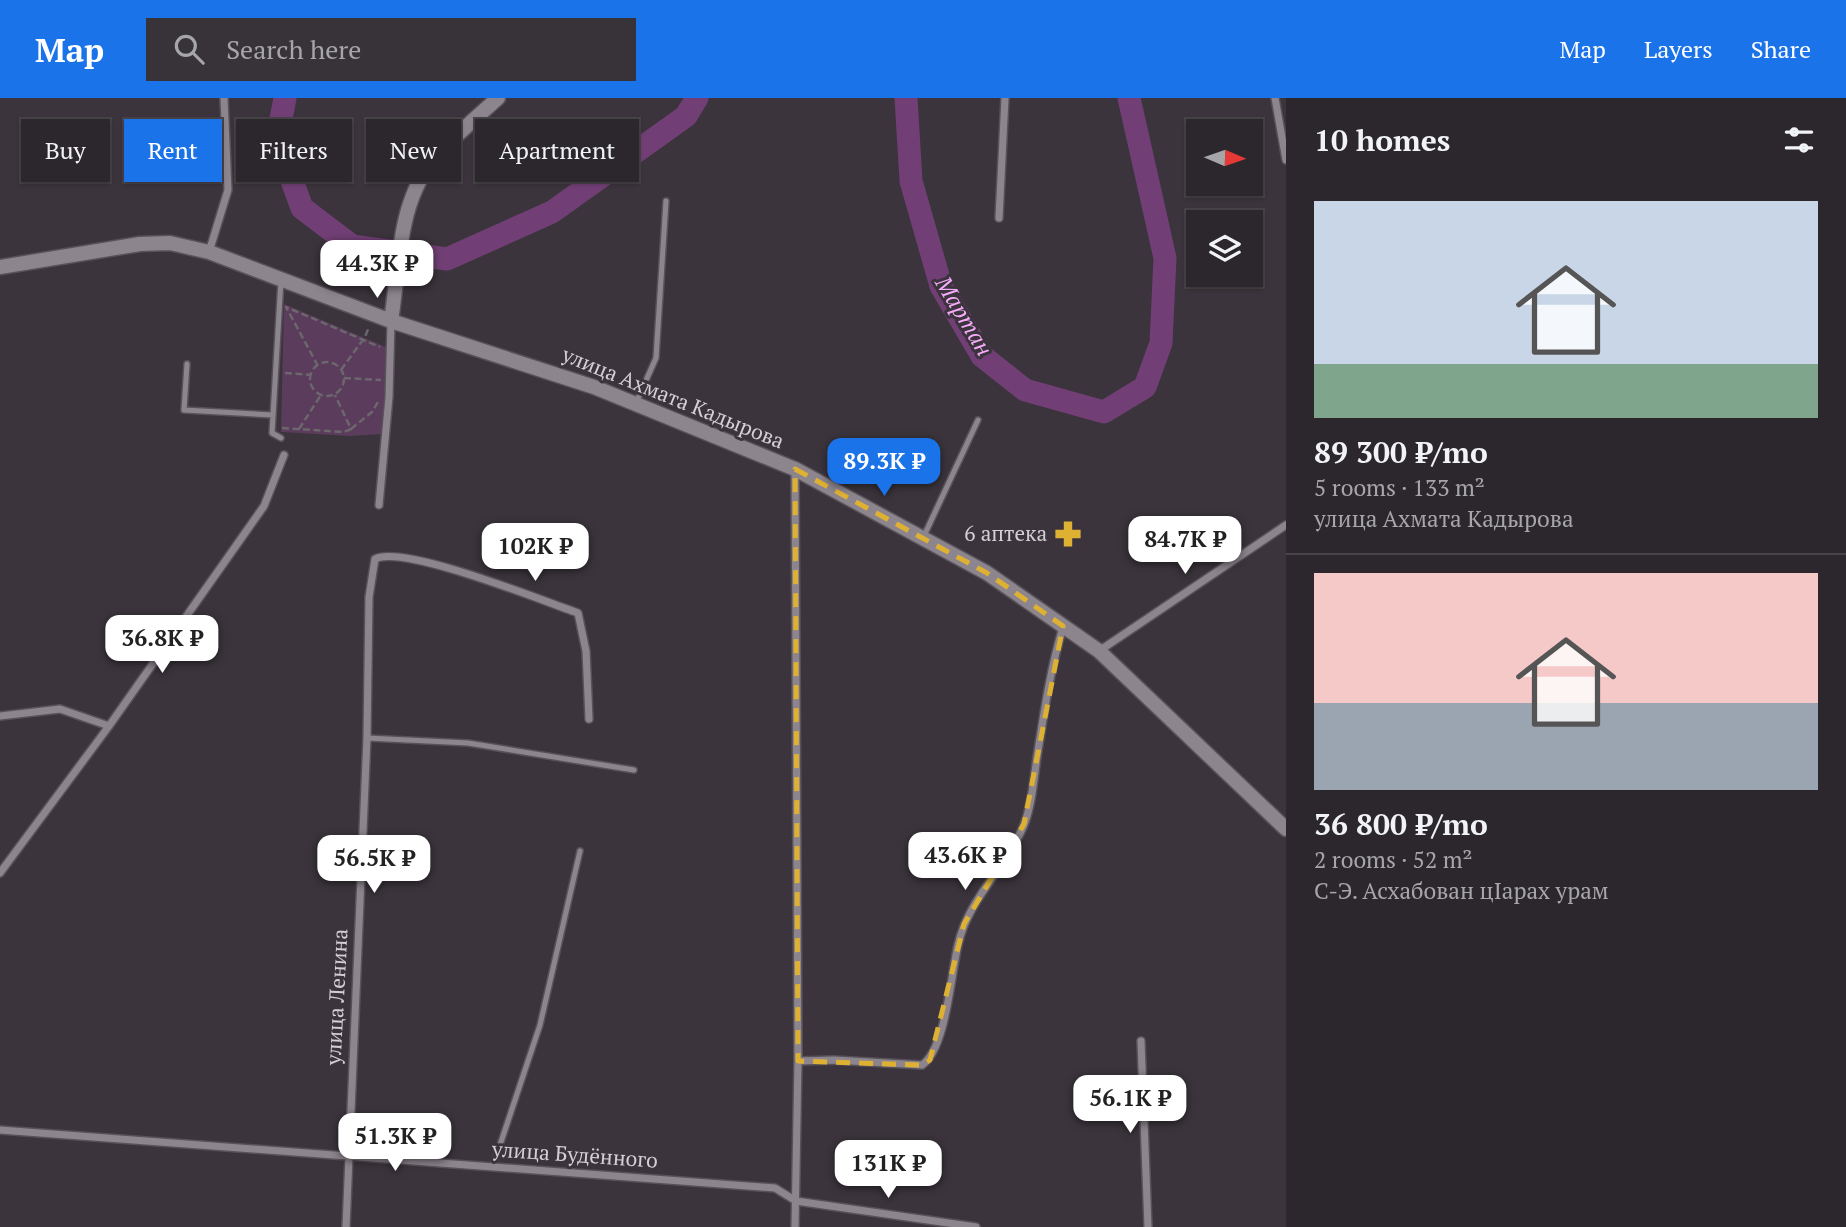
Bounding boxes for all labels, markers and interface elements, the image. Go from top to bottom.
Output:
search box [146,18,636,81]
text: Map [35,28,104,71]
icon: search [170,30,208,68]
text: Search here [226,32,361,66]
text: Map [1559,33,1606,65]
text: Layers [1644,33,1713,65]
text: Share [1751,33,1811,65]
chip: Buy [21,119,110,182]
chip: Rent [124,119,222,182]
chip: Filters [236,119,352,182]
chip: New [366,119,461,182]
chip: Apartment [475,119,639,182]
north arrow [1186,119,1264,196]
map controls [1186,119,1263,287]
text: 10 homes [1314,120,1450,160]
icon: filters [1780,121,1818,159]
button: layers [1186,210,1263,287]
pin: 44.3K ₽ [312,240,442,300]
text: 44.3K ₽ [336,247,418,278]
icon: home [1503,247,1629,373]
water label: Мартан [928,269,1000,361]
street label: улица Ахмата Кадырова [557,339,789,455]
text: 89 300 ₽/mo [1314,432,1488,472]
pin: 89.3K ₽ [819,438,949,498]
text: 89.3K ₽ [843,445,925,476]
text: 5 rooms · 133 m² [1314,472,1485,503]
text: улица Ахмата Кадырова [1314,503,1574,534]
pin: 84.7K ₽ [1120,517,1250,576]
place label: 6 аптека [964,519,1047,547]
pharmacy icon: 6 аптека [1053,519,1083,549]
text: 84.7K ₽ [1144,523,1226,554]
pin: 102K ₽ [478,524,592,583]
text: 102K ₽ [498,530,572,561]
pin: 36.8K ₽ [97,616,227,675]
icon: home [1503,619,1629,745]
text: 36.8K ₽ [121,622,203,653]
text: 36 800 ₽/mo [1314,804,1488,844]
pin: 43.6K ₽ [900,832,1030,892]
pin: 56.5K ₽ [309,836,439,895]
text: 43.6K ₽ [924,839,1006,870]
text: 56.5K ₽ [333,842,415,873]
text: 2 rooms · 52 m² [1314,844,1473,875]
text: С-Э. Асхабован цIарах урам [1314,875,1609,906]
street label: улица Ленина [318,928,354,1067]
pin: 56.1K ₽ [1065,1076,1195,1135]
text: 56.1K ₽ [1089,1082,1171,1113]
pin: 51.3K ₽ [330,1114,460,1173]
text: 51.3K ₽ [354,1120,436,1151]
street label: улица Будённого [490,1134,659,1174]
pin: 131K ₽ [831,1140,945,1200]
text: 131K ₽ [851,1147,925,1178]

